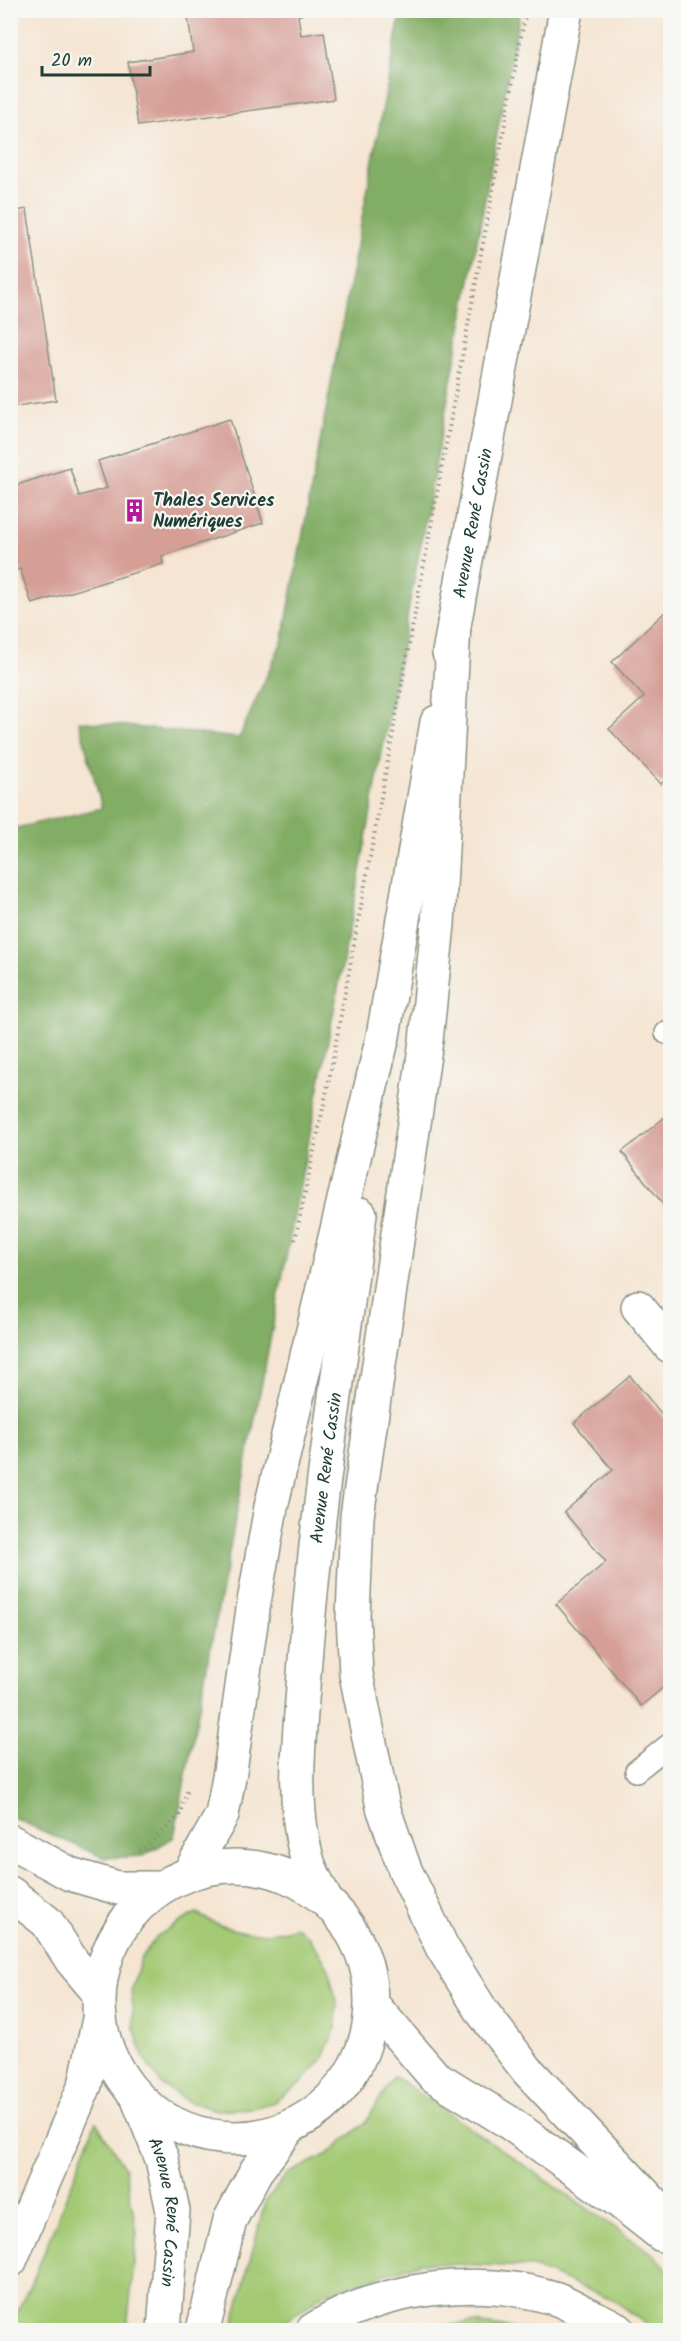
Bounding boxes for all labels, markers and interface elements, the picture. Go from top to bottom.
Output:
scale bar [42,39,150,77]
text: 20 m [51,47,92,76]
street label: Avenue René Cassin [446,446,502,601]
place label: Thales Services Numériques [153,487,275,537]
building icon: Thales Services Numériques [122,497,148,523]
street label: Avenue René Cassin [303,1391,351,1545]
street label: Avenue René Cassin [139,2133,186,2288]

